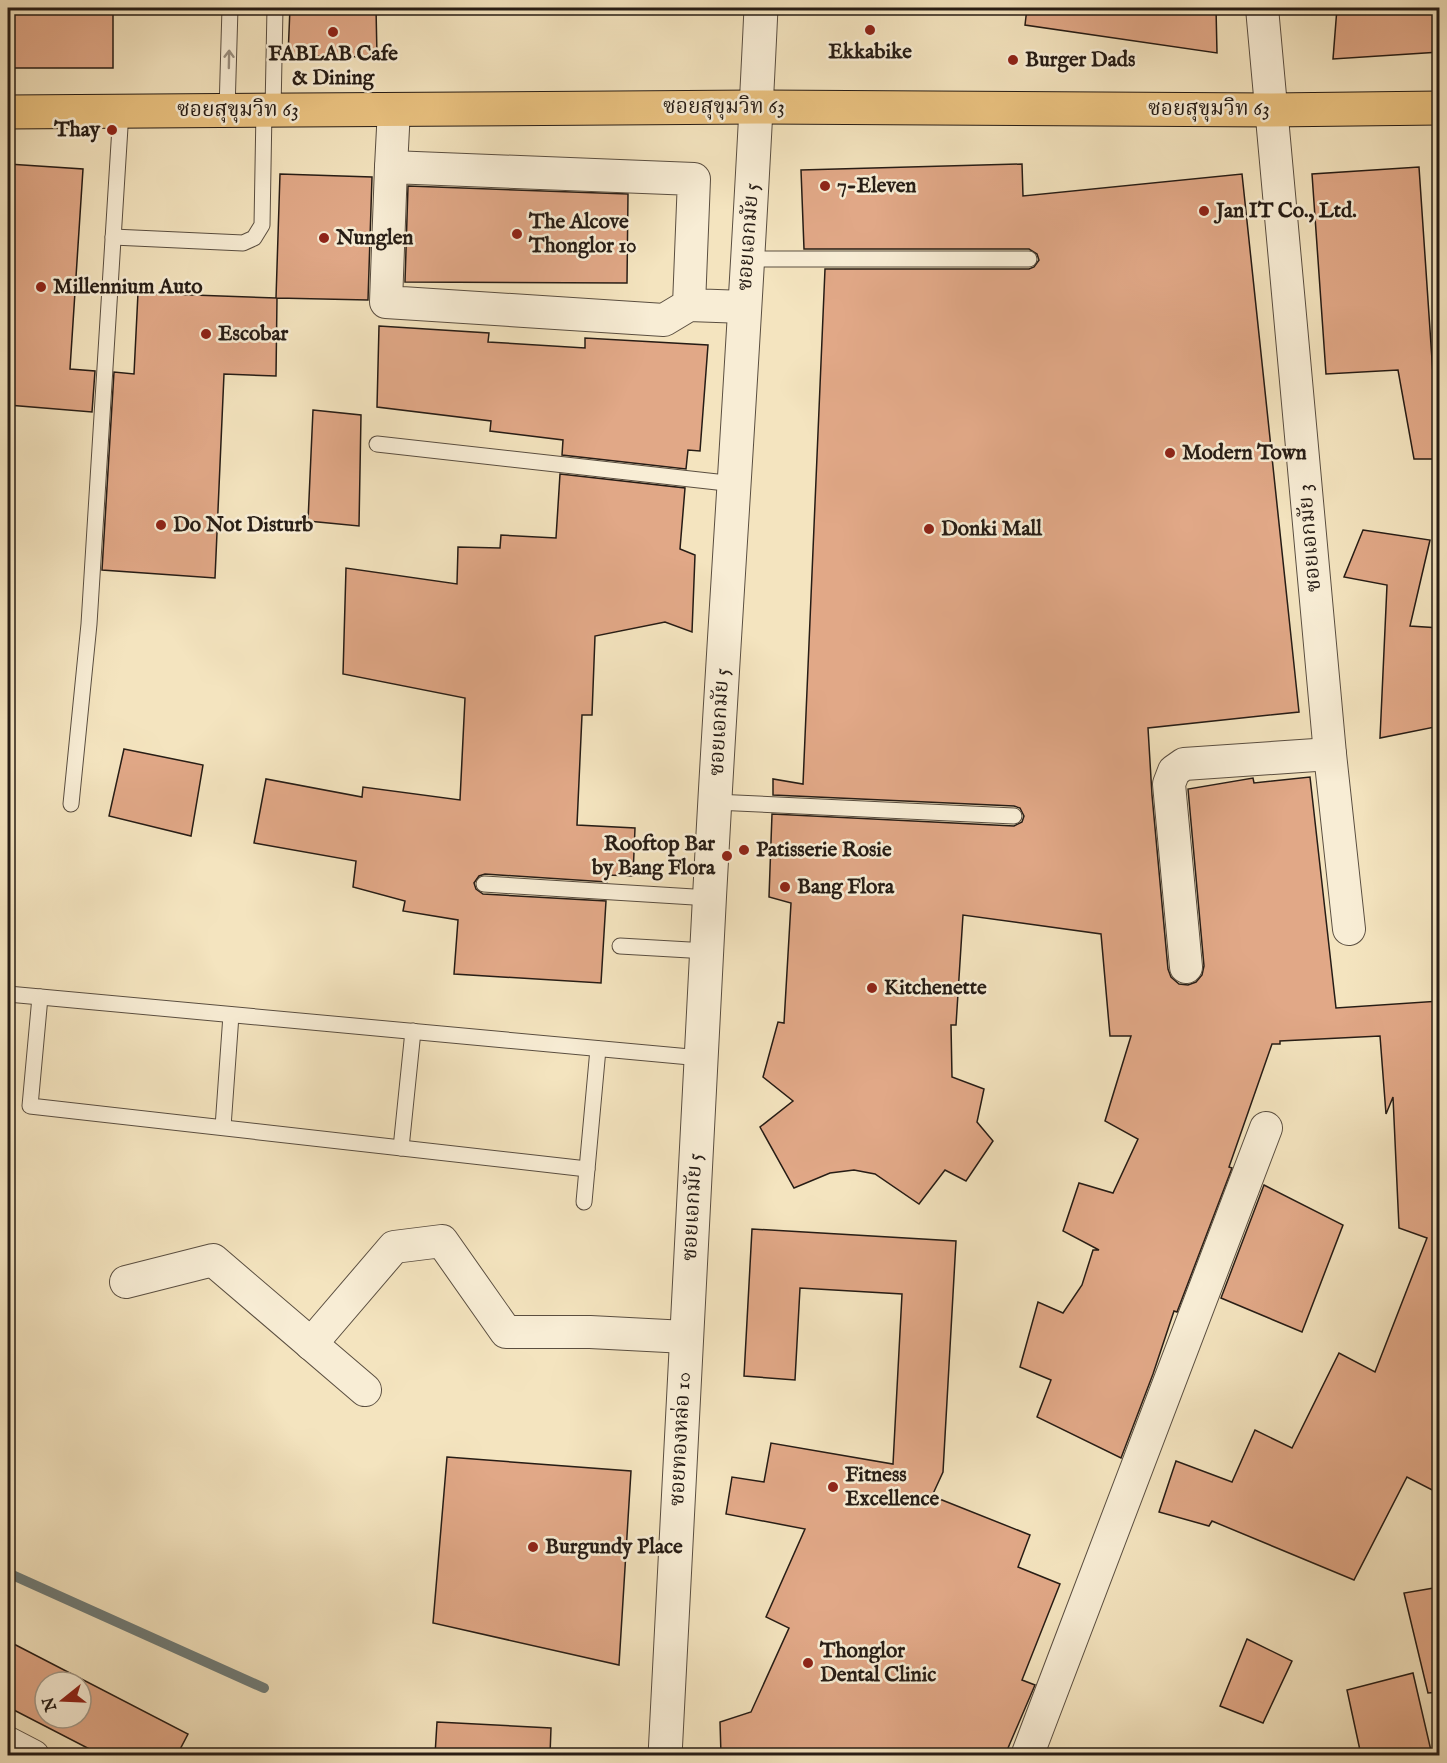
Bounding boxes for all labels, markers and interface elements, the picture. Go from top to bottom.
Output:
marker: Ekkabike [863,23,877,37]
marker: FABLAB Cafe & Dining [326,25,340,39]
place label: Ekkabike [828,39,912,66]
place label: FABLAB Cafe & Dining [268,41,398,92]
place label: Burger Dads [1025,47,1135,74]
one-way arrow [223,49,234,69]
marker: Burger Dads [1006,53,1020,67]
street label: ซอยสุขุมวิท 63 [663,94,785,121]
street label: ซอยสุขุมวิท 63 [1148,96,1270,123]
street label: ซอยสุขุมวิท 63 [177,97,299,124]
place label: Thay [53,117,101,144]
marker: Thay [105,123,119,137]
place label: 7-Eleven [837,173,916,200]
marker: 7-Eleven [818,179,832,193]
street label: ซอยเอกมัย 5 [732,182,766,292]
place label: Jan IT Co., Ltd. [1213,198,1357,225]
marker: Jan IT Co., Ltd. [1197,204,1211,218]
place label: The Alcove Thonglor 10 [528,209,637,260]
place label: Nunglen [335,225,414,252]
marker: The Alcove Thonglor 10 [510,227,524,241]
marker: Nunglen [317,231,331,245]
place label: Millennium Auto [53,274,203,301]
marker: Millennium Auto [34,280,48,294]
place label: Escobar [218,321,289,348]
marker: Escobar [199,327,213,341]
place label: Modern Town [1182,440,1307,467]
marker: Modern Town [1163,446,1177,460]
street label: ซอยเอกมัย 3 [1292,483,1328,593]
place label: Do Not Disturb [173,512,313,539]
place label: Donki Mall [941,516,1043,543]
marker: Do Not Disturb [154,518,168,532]
marker: Donki Mall [922,522,936,536]
street label: ซอยเอกมัย 5 [704,667,736,777]
place label: Rooftop Bar by Bang Flora [591,831,716,882]
place label: Patisserie Rosie [756,837,892,864]
marker: Patisserie Rosie [737,843,751,857]
marker: Rooftop Bar by Bang Flora [720,849,734,863]
place label: Bang Flora [797,874,895,901]
marker: Bang Flora [778,880,792,894]
place label: Kitchenette [884,975,987,1002]
marker: Kitchenette [865,981,879,995]
street label: ซอยเอกมัย 5 [677,1152,709,1262]
street label: ซอยทองหล่อ 10 [664,1371,698,1507]
place label: Fitness Excellence [845,1462,940,1513]
marker: Fitness Excellence [826,1480,840,1494]
place label: Burgundy Place [545,1534,683,1561]
marker: Burgundy Place [526,1540,540,1554]
place label: Thonglor Dental Clinic [819,1638,936,1689]
marker: Thonglor Dental Clinic [801,1656,815,1670]
north arrow [33,1670,93,1730]
text: N [39,1694,63,1715]

